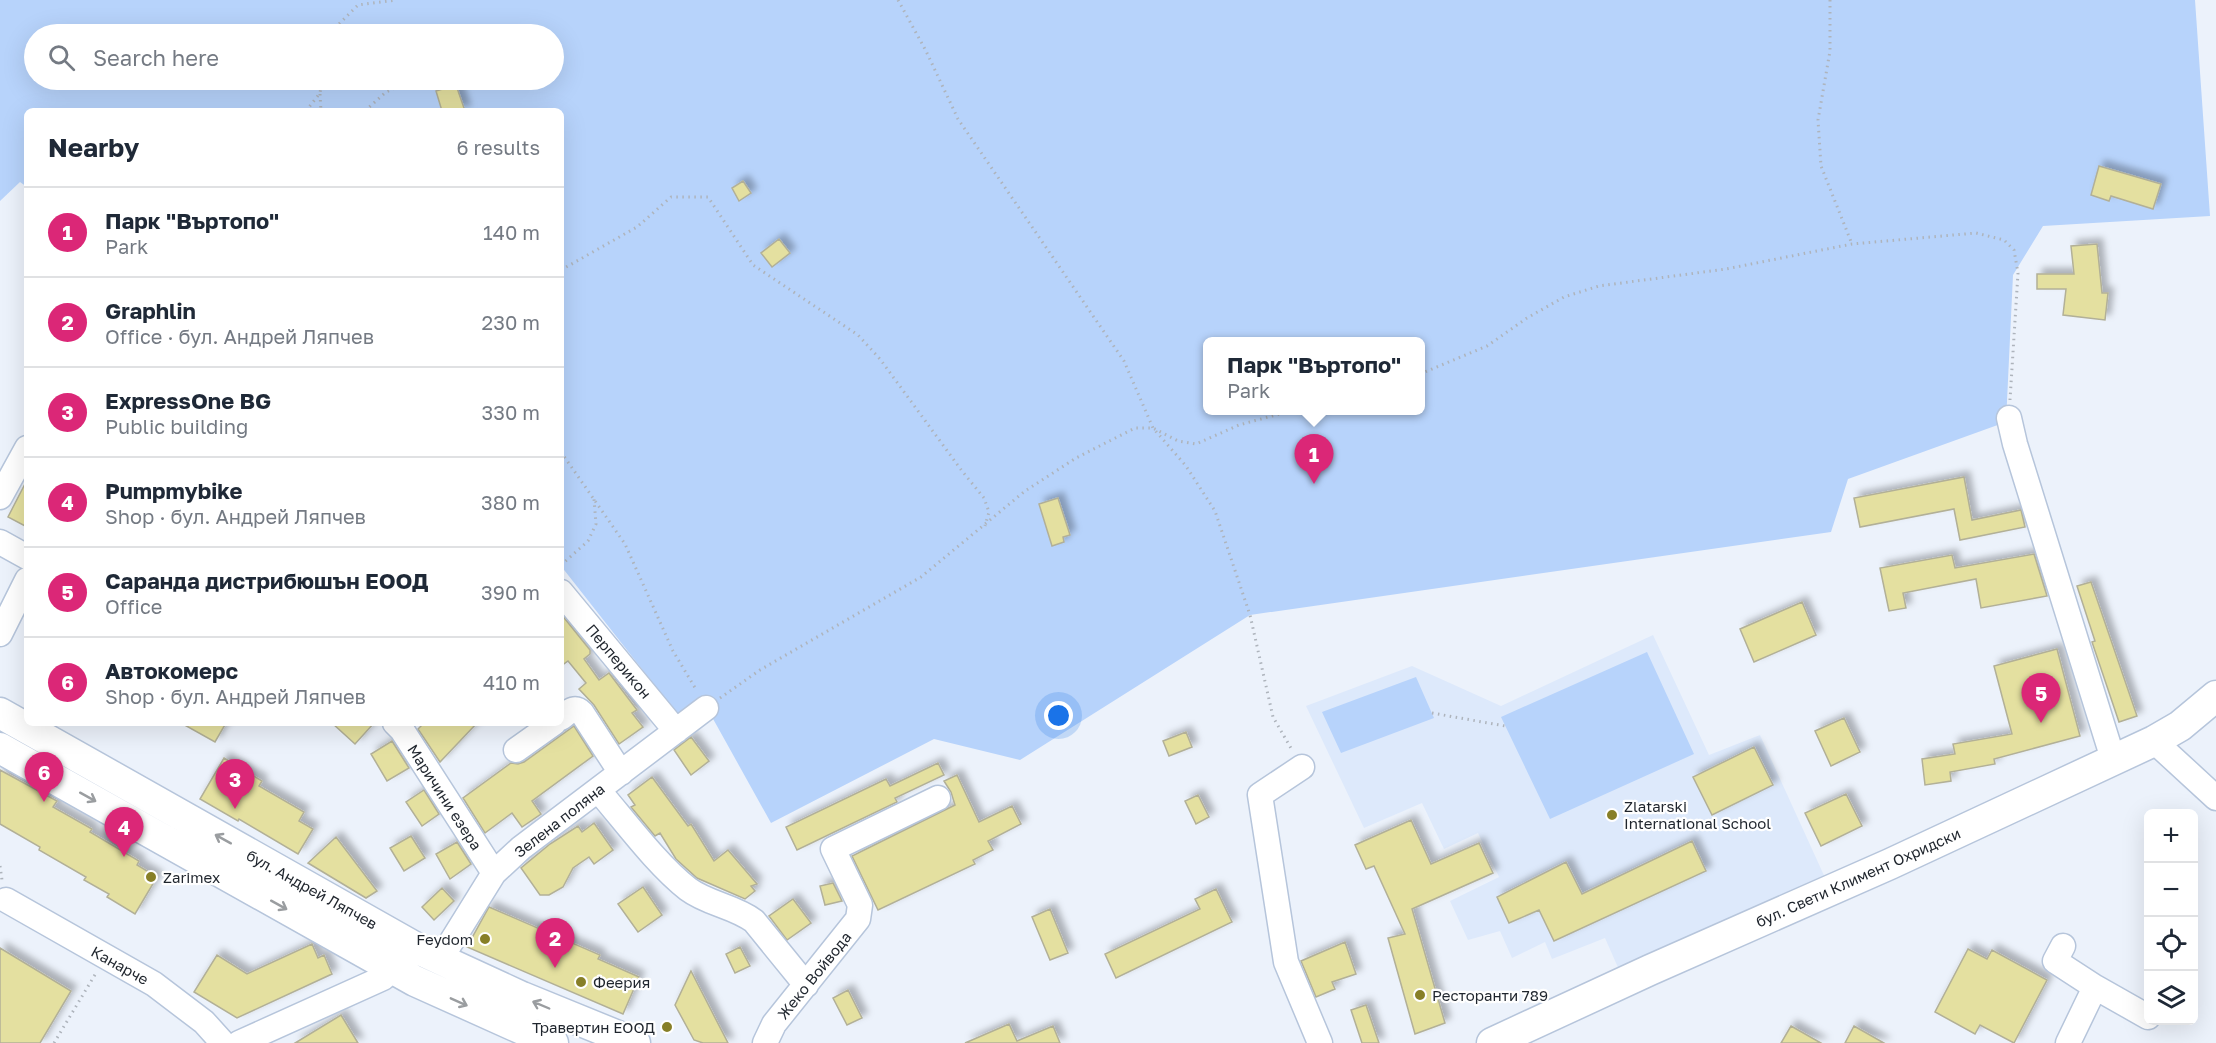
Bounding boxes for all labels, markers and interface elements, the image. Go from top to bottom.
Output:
search box [24,24,564,90]
icon: search [45,41,78,74]
text: Search here [93,44,219,71]
text: Nearby [48,132,139,163]
text: 6 results [456,135,540,159]
text: Парк "Въртопо" [105,207,279,234]
text: 1 [62,220,73,244]
text: 140 m [483,220,540,244]
text: Park [105,234,148,258]
text: Graphlin [105,297,196,324]
text: 2 [61,310,74,334]
text: 230 m [482,310,540,334]
text: Office · бул. Андрей Ляпчев [105,324,374,348]
popup [1203,337,1425,415]
text: Парк "Въртопо" [1227,351,1401,378]
text: Park [1227,378,1270,402]
text: ExpressOne BG [105,387,271,414]
text: 3 [61,400,74,424]
text: 330 m [482,400,540,424]
text: Public building [105,414,248,438]
pin: 1 [1294,434,1334,484]
text: Pumpmybike [105,477,243,504]
text: 4 [61,490,74,514]
text: 380 m [481,490,540,514]
text: Shop · бул. Андрей Ляпчев [105,504,366,528]
text: Саранда дистрибюшън ЕООД [105,567,428,594]
text: 5 [61,580,74,604]
text: 390 m [481,580,540,604]
text: Office [105,594,162,618]
street label: Перперикон [583,620,655,702]
text: Автокомерс [105,657,238,684]
text: 6 [61,670,74,694]
text: 410 m [483,670,540,694]
pin: 5 [2022,674,2060,723]
text: Shop · бул. Андрей Ляпчев [105,684,366,708]
your location [1044,701,1073,730]
street label: Маричини езера [404,741,486,853]
pin: 6 [24,752,63,802]
pin: 3 [216,760,254,809]
street label: Зелена поляна [510,779,608,861]
one-way arrow [79,791,96,803]
place label: Zlatarski International School [1624,797,1771,832]
pin: 4 [104,808,144,857]
marker: Zlatarski International School [1605,808,1619,822]
map controls [2144,809,2198,1025]
button: + [2144,809,2198,863]
street label: бул. Свети Климент Охридски [1753,824,1963,930]
one-way arrow [215,833,232,845]
street label: бул. Андрей Ляпчев [244,846,380,932]
button: − [2144,863,2198,917]
place label: Zarimex [163,868,220,886]
marker: Zarimex [144,870,158,884]
one-way arrow [269,900,287,911]
button: locate [2144,917,2198,971]
pin: 2 [536,918,574,968]
street label: Жеко Войвода [773,928,855,1022]
place label: Feydom [416,930,473,948]
marker: Feydom [478,932,492,946]
street label: Канарче [88,942,152,988]
button: layers [2144,971,2198,1025]
place label: Феерия [593,973,650,991]
marker: Феерия [574,975,588,989]
place label: Ресторанти 789 [1432,986,1548,1004]
marker: Ресторанти 789 [1413,988,1427,1002]
one-way arrow [449,997,467,1008]
one-way arrow [533,999,551,1010]
place label: Травертин ЕООД [532,1018,655,1036]
marker: Травертин ЕООД [660,1020,674,1034]

